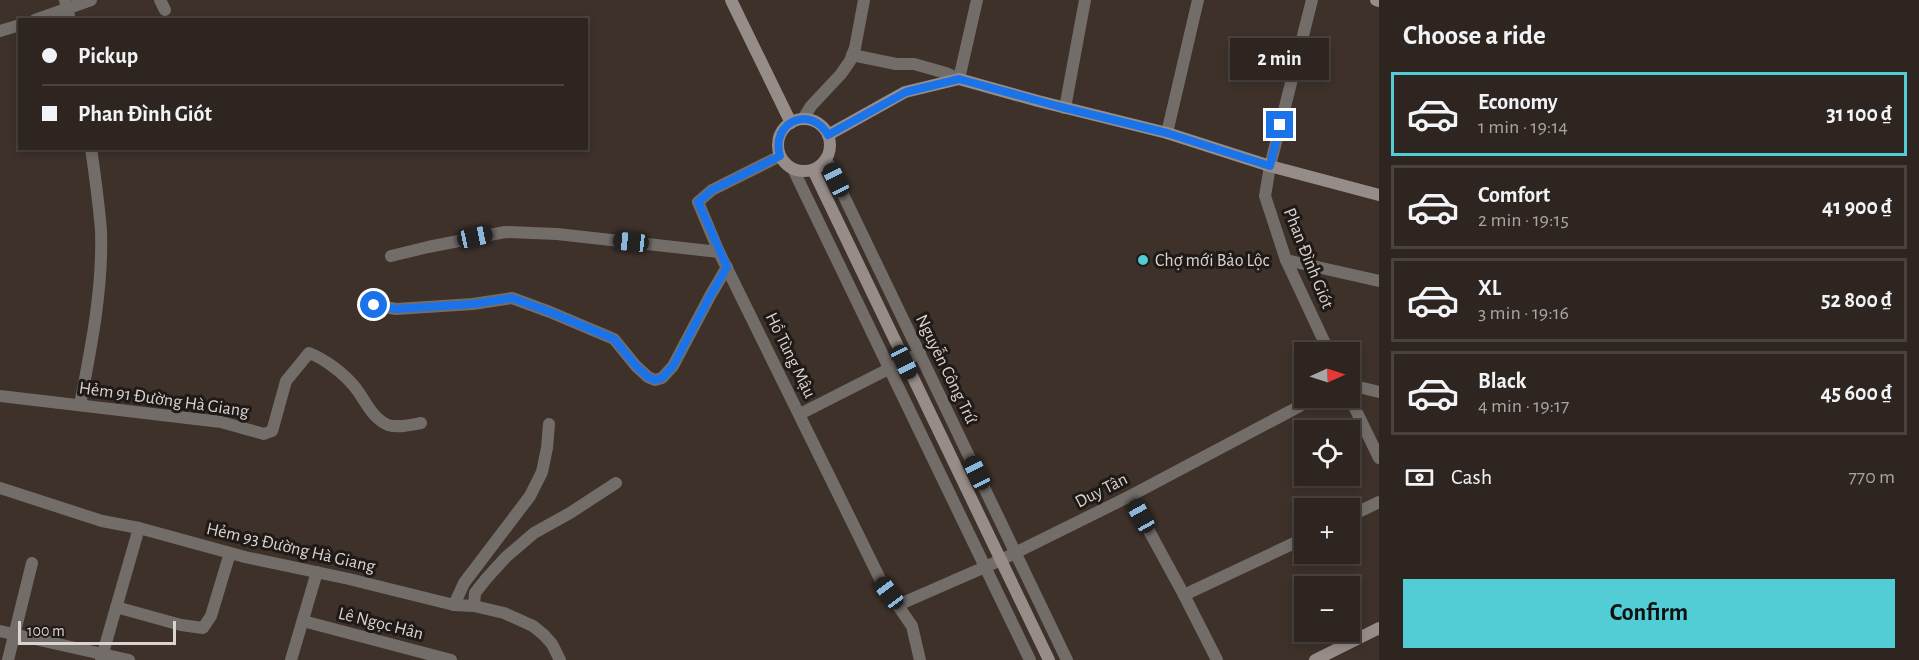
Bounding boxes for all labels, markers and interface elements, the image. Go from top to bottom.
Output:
text: Choose a ride [1403,22,1546,49]
callout: 2 min [1230,38,1330,80]
text: Pickup [78,45,138,67]
text: 2 min [1257,49,1302,69]
icon: car [1406,87,1460,141]
text: Economy [1478,91,1558,113]
text: Phan Đình Giót [78,103,212,125]
text: 31 100 ₫ [1826,103,1892,125]
route end [1266,111,1293,138]
text: 1 min · 19:14 [1478,117,1568,137]
car [820,160,852,200]
icon: car [1406,180,1460,234]
text: Comfort [1478,184,1550,206]
text: 41 900 ₫ [1822,196,1892,218]
street label: Phan Đình Giót [1280,205,1337,312]
text: 2 min · 19:15 [1478,210,1569,230]
car [456,224,494,250]
car [612,231,650,253]
place label: Chợ mới Bảo Lộc [1155,252,1270,270]
marker: Chợ mới Bảo Lộc [1136,253,1150,267]
icon: car [1406,273,1460,327]
text: XL [1478,277,1501,299]
text: 52 800 ₫ [1821,289,1892,311]
route start [360,291,387,318]
text: 3 min · 19:16 [1478,303,1569,323]
street label: Hồ Tùng Mậu [762,309,819,401]
street label: Nguyễn Công Trứ [912,311,982,427]
car [888,342,920,382]
north arrow [1294,342,1360,408]
map controls [1294,342,1360,642]
icon: car [1406,366,1460,420]
text: Black [1478,370,1526,392]
street label: Hẻm 91 Đường Hà Giang [78,379,250,421]
text: 45 600 ₫ [1820,382,1892,404]
text: 4 min · 19:17 [1478,396,1569,416]
button: locate [1294,420,1360,486]
car [961,453,993,493]
icon: cash [1403,461,1436,494]
text: Cash [1451,466,1492,488]
text: 770 m [1848,467,1895,487]
street label: Duy Tân [1072,470,1131,512]
car [1124,496,1158,536]
button: + [1294,498,1360,564]
street label: Hẻm 93 Đường Hà Giang [205,520,377,576]
car [871,573,907,613]
button: − [1294,576,1360,642]
button: Confirm [1403,579,1895,648]
street label: Lê Ngọc Hân [336,605,425,643]
scale bar [18,618,176,646]
text: 100 m [27,623,65,639]

